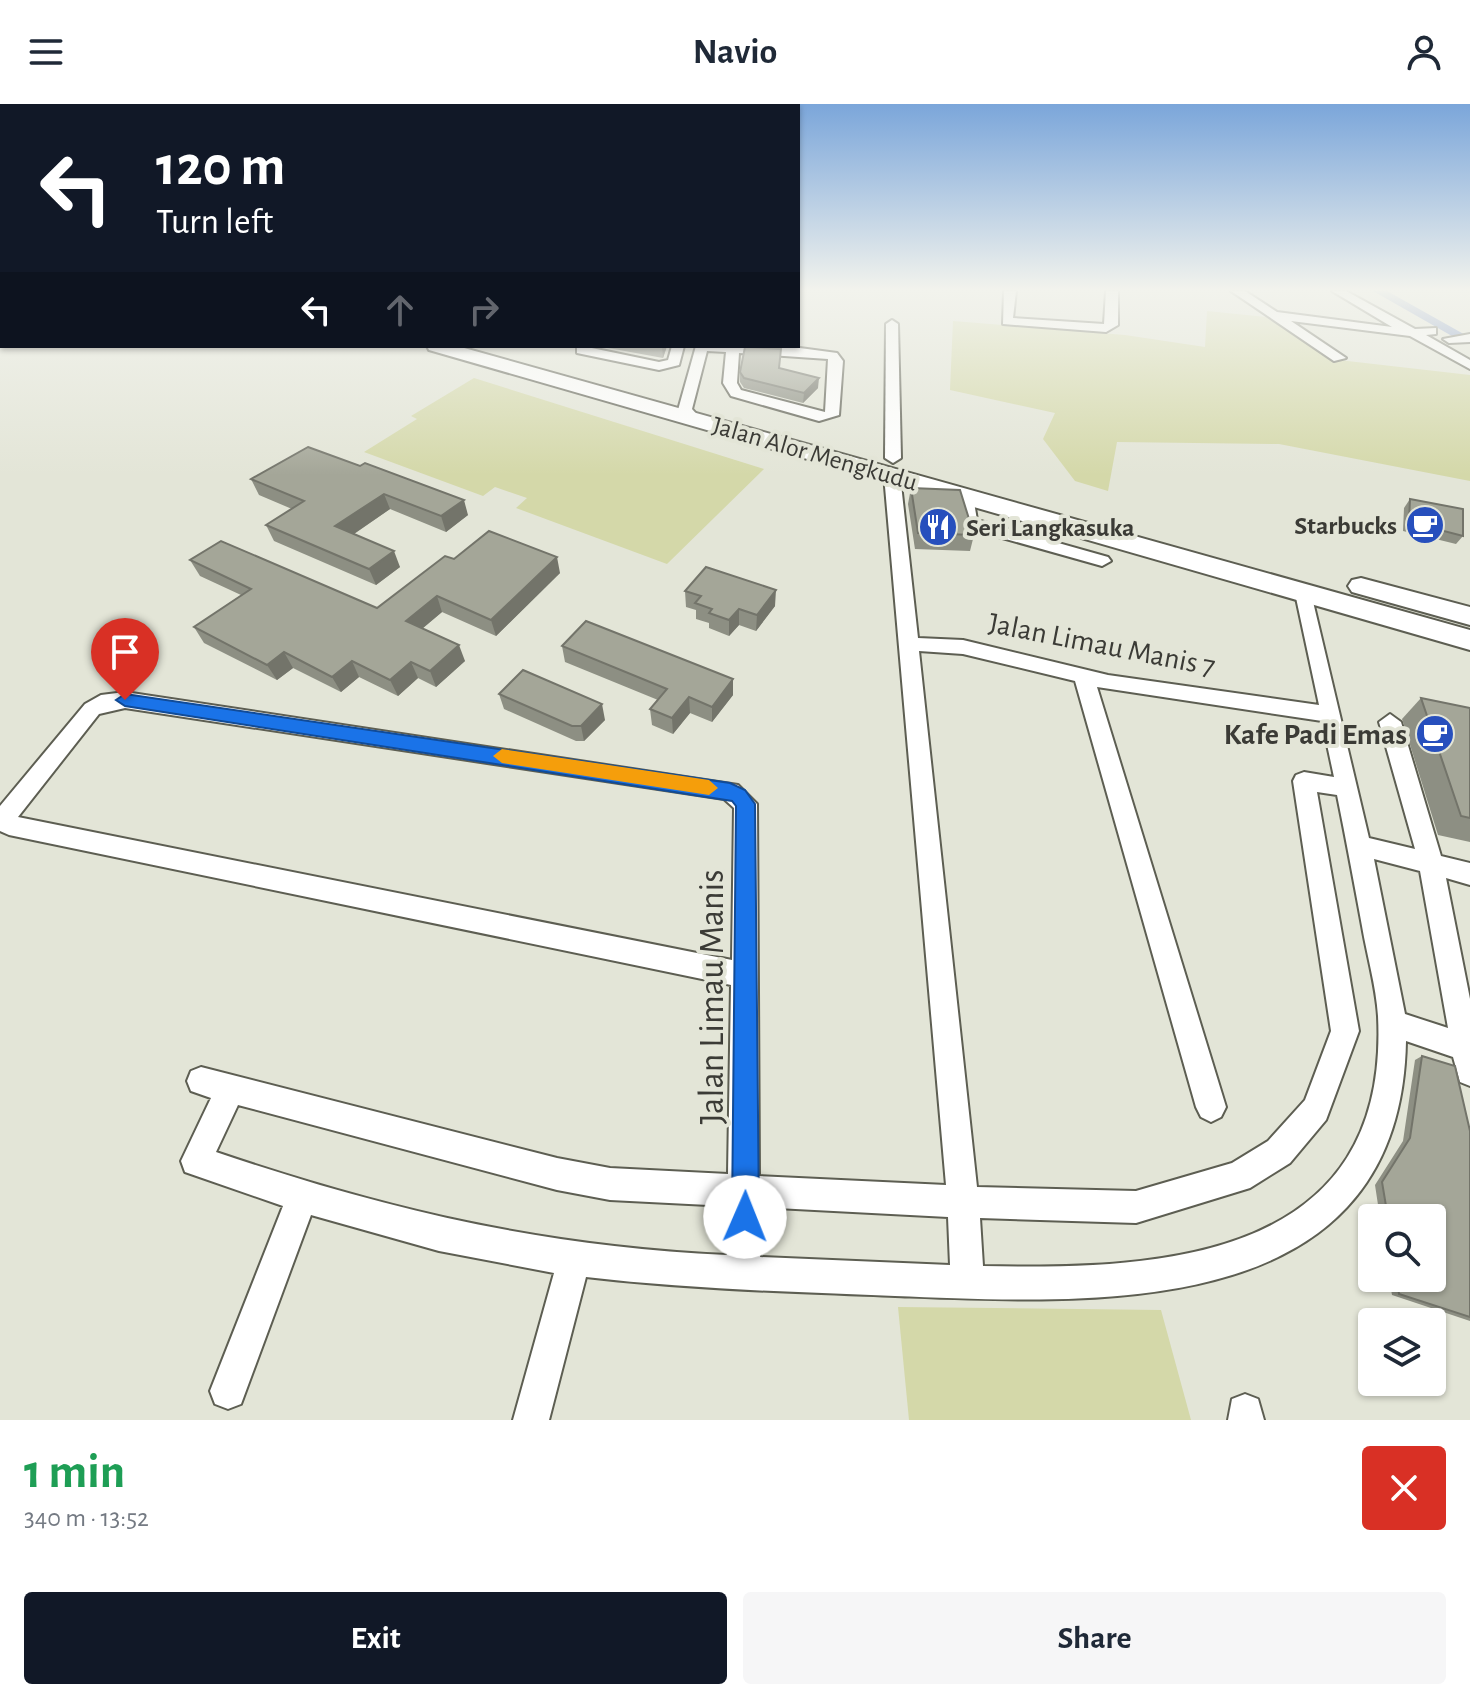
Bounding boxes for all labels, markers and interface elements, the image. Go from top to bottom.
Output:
icon: menu [24,30,68,74]
icon: person [1402,30,1446,74]
text: Navio [693,34,777,70]
icon: left [24,136,128,240]
text: 120 m [156,139,285,195]
text: Turn left [156,204,273,240]
icon: left [294,288,338,332]
icon: ahead [378,288,422,332]
icon: right [462,288,506,332]
street label: Jalan Alor Mengkudu [709,412,920,496]
cafe icon: Starbucks [1404,504,1446,546]
restaurant icon: Seri Langkasuka [917,506,959,548]
place label: Starbucks [1294,513,1397,539]
place label: Seri Langkasuka [966,515,1134,541]
street label: Jalan Limau Manis 7 [986,608,1218,682]
pin [91,618,159,700]
icon: arrive [103,630,147,674]
cafe icon: Kafe Padi Emas [1414,713,1456,755]
place label: Kafe Padi Emas [1224,720,1407,750]
street label: Jalan Limau Manis [694,869,730,1125]
position arrow [703,1175,787,1259]
map controls [1358,1204,1446,1396]
button: search [1358,1204,1446,1292]
button: layers [1358,1308,1446,1396]
button: close [1362,1446,1446,1530]
text: 1 min [24,1449,125,1497]
text: 340 m · 13:52 [24,1505,149,1531]
button: Exit [24,1592,727,1684]
button: Share [743,1592,1446,1684]

